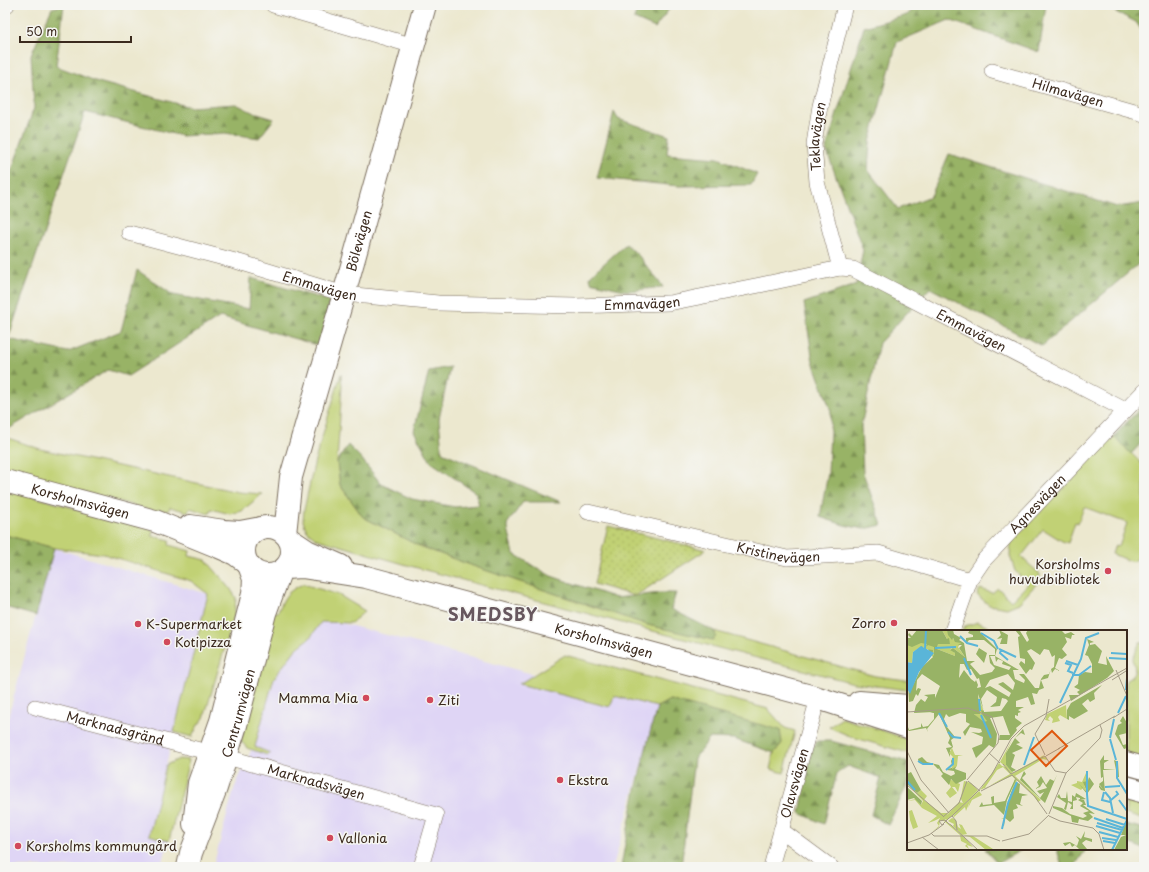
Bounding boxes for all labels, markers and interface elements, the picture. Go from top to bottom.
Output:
scale bar [20,18,131,44]
text: 50 m [26,22,57,40]
street label: Hilmavägen [1030,73,1106,111]
street label: Teklavägen [804,100,830,172]
street label: Bölevägen [341,208,376,274]
street label: Emmavägen [280,266,358,304]
street label: Emmavägen [603,291,682,314]
street label: Emmavägen [933,304,1010,356]
street label: Agnesvägen [1004,470,1070,537]
street label: Korsholmsvägen [29,478,132,523]
street label: Kristinevägen [735,537,821,568]
place label: Korsholms huvudbibliotek [1009,554,1100,588]
marker: Korsholms huvudbibliotek [1103,566,1113,576]
district label: SMEDSBY [448,601,538,627]
place label: Zorro [851,613,886,632]
place label: K-Supermarket [146,614,242,633]
street label: Korsholmsvägen [553,618,655,662]
marker: Zorro [889,618,899,628]
marker: K-Supermarket [133,619,143,629]
inset map [907,630,1127,850]
place label: Kotipizza [175,632,232,651]
marker: Kotipizza [162,637,172,647]
street label: Centrumvägen [216,667,259,760]
place label: Mamma Mia [278,688,358,707]
place label: Ziti [438,690,459,709]
marker: Mamma Mia [361,693,371,703]
marker: Ziti [425,695,435,705]
street label: Marknadsgränd [64,706,166,749]
street label: Olavsvägen [775,746,813,820]
street label: Marknadsvägen [265,759,367,804]
place label: Ekstra [568,770,608,789]
marker: Ekstra [555,775,565,785]
place label: Vallonia [338,828,387,847]
marker: Vallonia [325,833,335,843]
place label: Korsholms kommungård [26,836,177,855]
marker: Korsholms kommungård [13,841,23,851]

